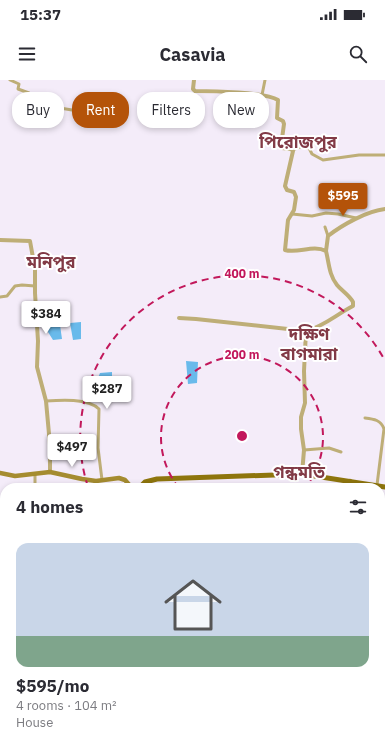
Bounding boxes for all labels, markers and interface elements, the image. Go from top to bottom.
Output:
text: 15:37 [20,5,61,24]
icon: menu [16,43,38,65]
text: Casavia [159,43,226,66]
icon: search [347,43,369,65]
chip: Buy [12,92,64,128]
chip: Rent [72,92,129,128]
chip: Filters [137,92,205,128]
chip: New [213,92,269,128]
district label: পিরোজপুর [258,131,337,153]
pin: $595 [319,183,367,217]
text: $595 [327,187,359,204]
district label: মনিপুর [26,251,76,273]
text: 400 m [224,266,260,281]
pin: $384 [22,301,70,335]
text: $384 [30,305,62,322]
district label: দক্ষিণ বাগমারা [279,323,338,365]
text: 200 m [224,347,260,362]
pin: $287 [83,376,131,410]
text: $287 [91,380,123,397]
centre of rings [235,429,249,443]
pin: $497 [48,434,96,468]
text: $497 [56,438,88,455]
district label: গন্ধমতি [273,461,326,483]
text: 4 homes [16,496,83,518]
icon: filters [347,496,369,518]
icon: home [157,569,229,641]
text: $595/mo [16,675,89,697]
text: 4 rooms · 104 m² [16,697,117,714]
text: House [16,714,53,731]

